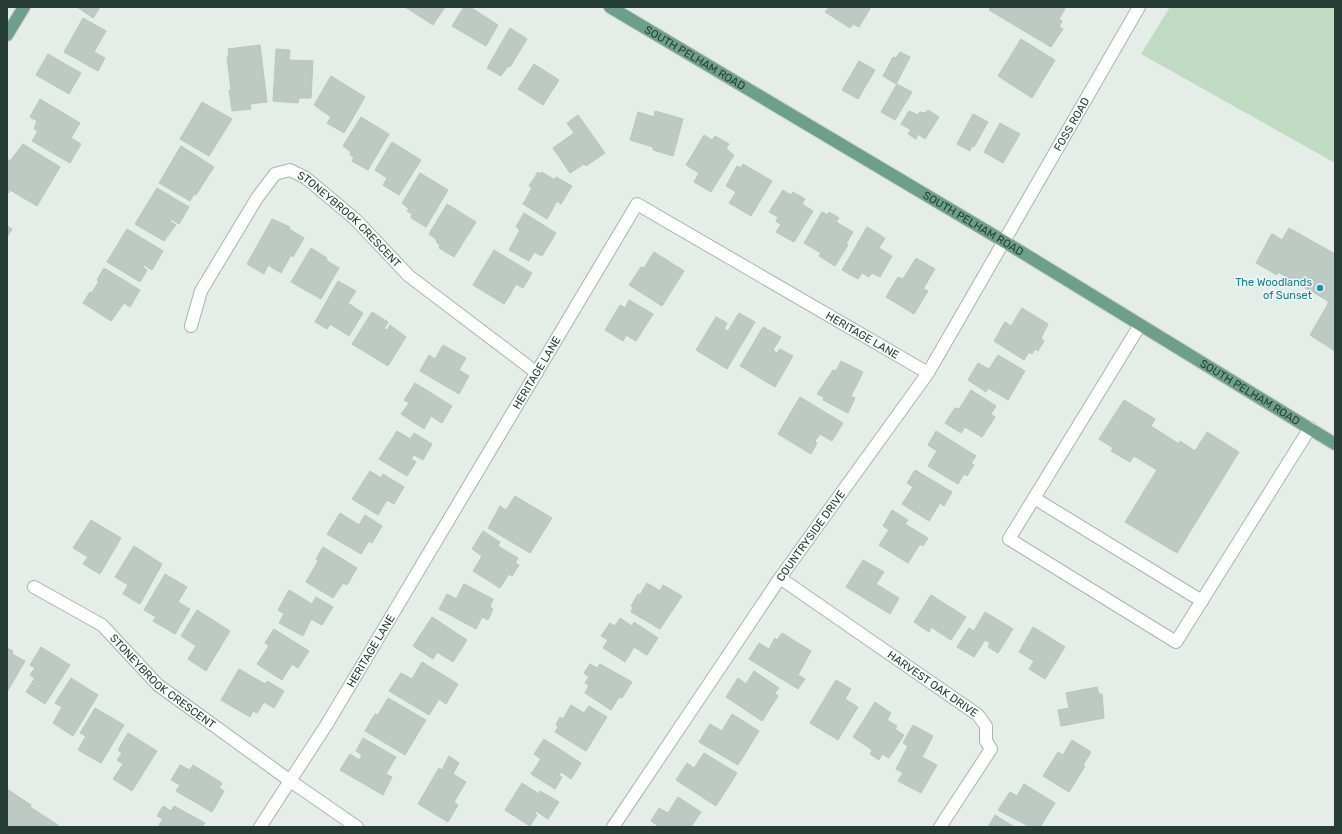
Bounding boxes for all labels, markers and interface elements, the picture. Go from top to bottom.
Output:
street label: SOUTH PELHAM ROAD [642,23,748,93]
street label: FOSS ROAD [1051,95,1092,153]
street label: STONEYBROOK CRESCENT [295,168,404,270]
street label: SOUTH PELHAM ROAD [921,188,1026,258]
place label: The Woodlands of Sunset [1235,276,1313,302]
marker: The Woodlands of Sunset [1315,283,1325,293]
street label: HERITAGE LANE [824,309,902,361]
street label: HERITAGE LANE [510,334,563,411]
street label: SOUTH PELHAM ROAD [1198,356,1303,428]
street label: COUNTRYSIDE DRIVE [773,487,848,584]
street label: HERITAGE LANE [344,612,397,690]
street label: STONEYBROOK CRESCENT [107,631,218,731]
street label: HARVEST OAK DRIVE [885,648,981,720]

